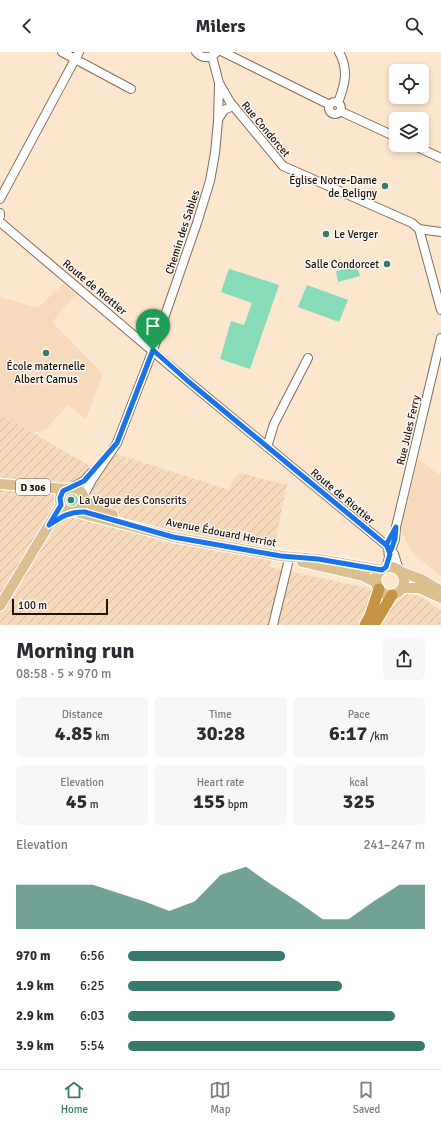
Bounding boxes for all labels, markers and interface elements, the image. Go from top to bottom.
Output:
icon: back [16,15,38,37]
text: Milers [196,15,245,37]
icon: search [403,15,425,37]
map controls [389,64,429,152]
button: locate [389,64,429,104]
street label: Rue Condorcet [239,99,293,160]
button: layers [389,112,429,152]
place label: Église Notre-Dame de Beligny [289,173,378,200]
marker: Église Notre-Dame de Beligny [380,181,390,191]
street label: Chemin des Sables [163,188,202,276]
place label: Le Verger [334,228,378,241]
marker: Le Verger [321,229,331,239]
street label: Route de Riottier [60,257,129,318]
place label: Salle Condorcet [305,258,379,271]
marker: Salle Condorcet [382,259,392,269]
pin [136,309,170,350]
icon: arrive [142,315,164,337]
marker: École maternelle Albert Camus [41,348,51,358]
place label: École maternelle Albert Camus [7,359,85,386]
street label: Rue Jules Ferry [394,393,423,466]
street label: Route de Riottier [308,466,377,527]
road number: D 306 [16,479,50,495]
place label: La Vague des Conscrits [79,494,187,507]
marker: La Vague des Conscrits [66,495,76,505]
street label: Avenue Édouard Herriot [165,514,277,550]
scale bar [12,597,108,616]
text: 100 m [18,599,47,612]
text: Morning run [16,637,135,664]
button: share [383,638,425,680]
text: 08:58 · 5 × 970 m [16,666,111,682]
text: Distance [62,708,103,721]
text: Time [209,708,232,721]
text: Pace [348,708,370,721]
text: 4.85 [55,721,93,746]
text: 30:28 [196,721,245,746]
text: 6:17 [329,721,367,746]
text: km [93,730,110,743]
text: /km [367,730,389,743]
text: Elevation [60,776,104,789]
text: Heart rate [197,776,244,789]
text: kcal [349,776,368,789]
text: 45 [66,789,87,814]
text: 155 [193,789,225,814]
text: 325 [343,789,375,814]
text: m [87,798,99,811]
text: bpm [225,798,248,811]
text: Elevation [16,837,68,853]
text: 241–247 m [363,837,425,853]
text: 970 m [16,948,50,964]
text: 6:56 [80,948,105,964]
text: 1.9 km [16,978,54,994]
text: 6:25 [80,978,105,994]
text: 2.9 km [16,1008,54,1024]
text: 6:03 [80,1008,105,1024]
text: 3.9 km [16,1038,54,1054]
text: 5:54 [80,1038,105,1054]
tab: Home [61,1079,88,1116]
tab: Map [209,1079,231,1116]
tab: Saved [353,1079,380,1116]

